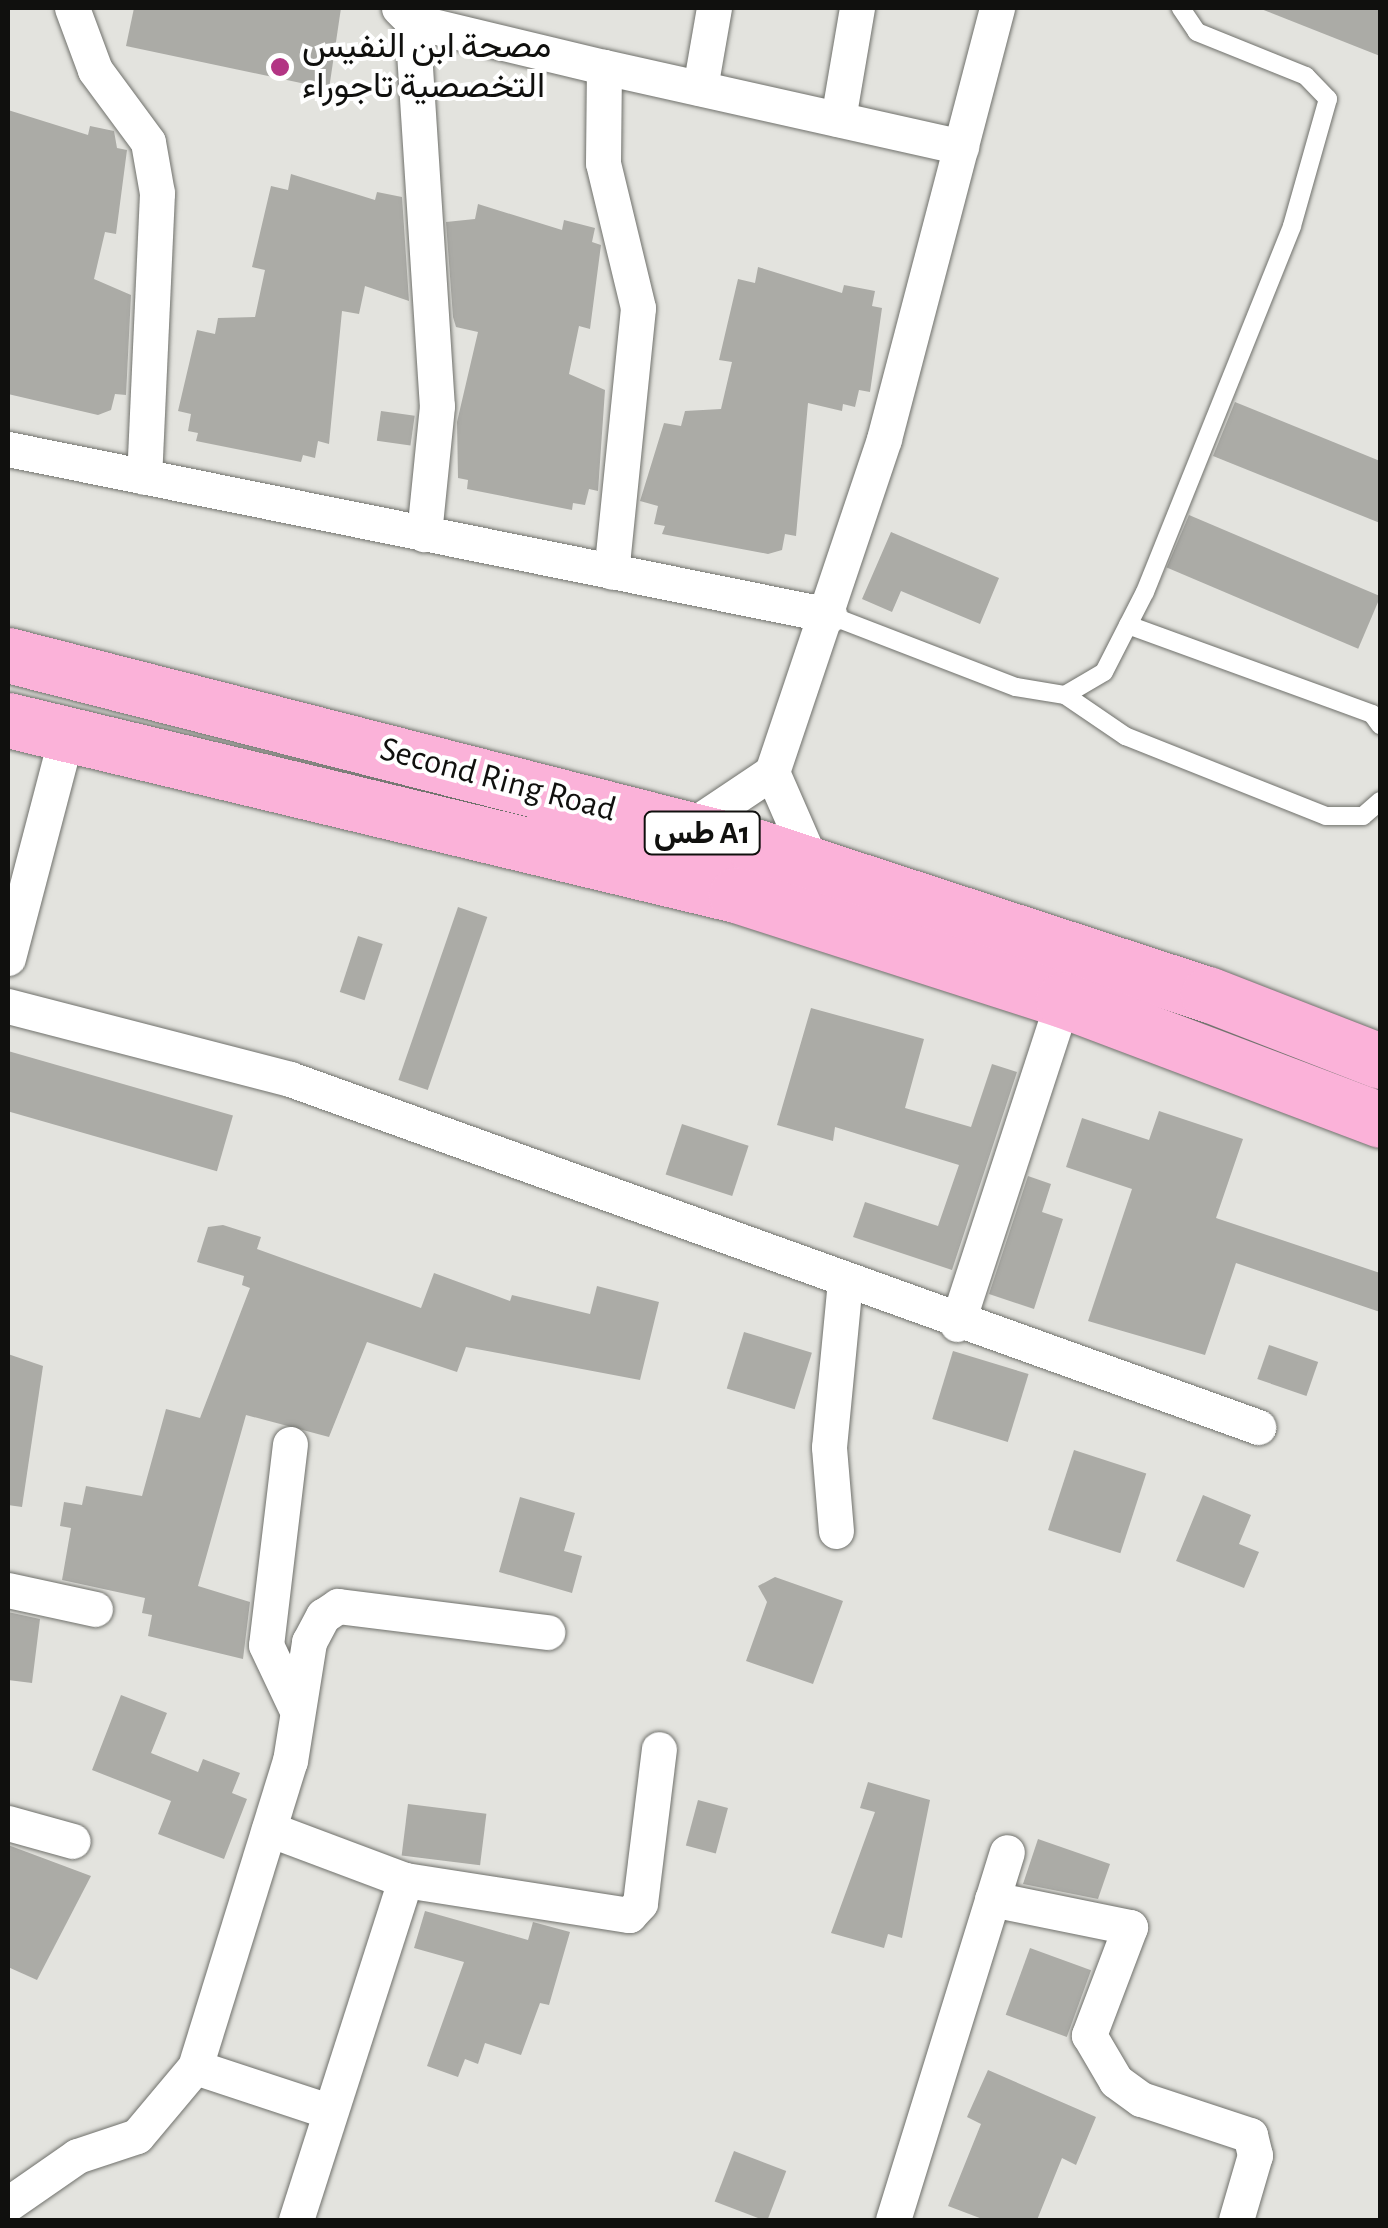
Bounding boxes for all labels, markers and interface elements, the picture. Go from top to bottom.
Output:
place label: مصحة ابن النفيس التخصصية تاجوراء [302,26,551,108]
marker: مصحة ابن النفيس التخصصية تاجوراء [267,54,293,80]
street label: Second Ring Road [375,728,621,832]
road number: طس A1 [642,806,762,860]

